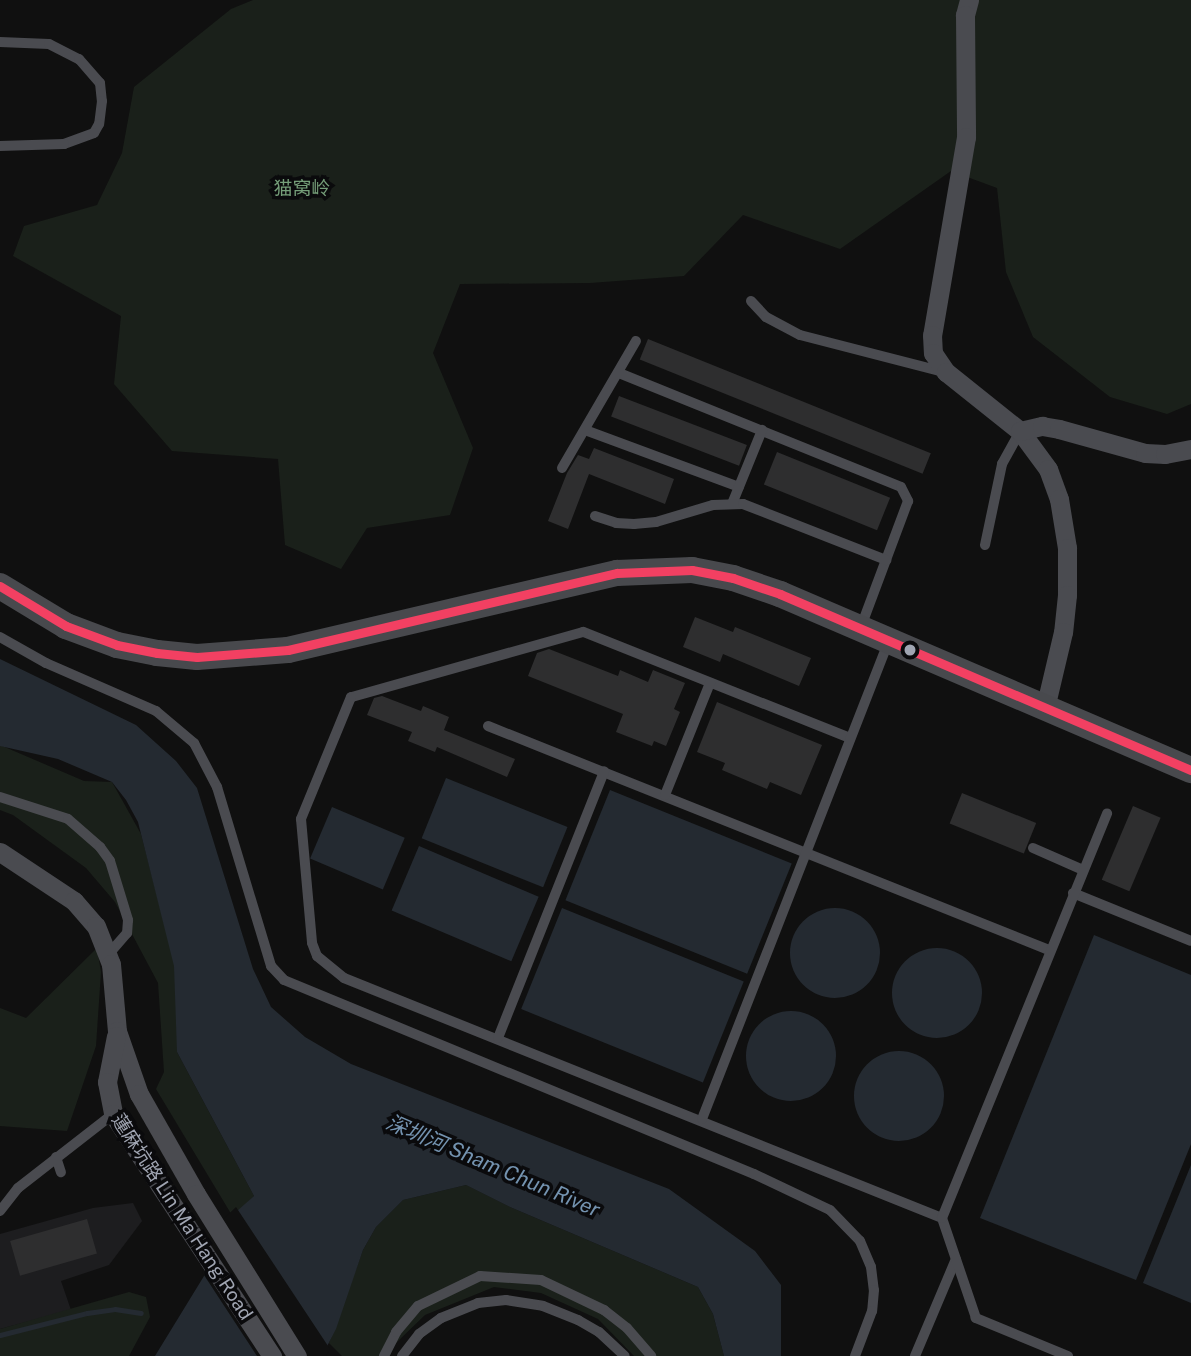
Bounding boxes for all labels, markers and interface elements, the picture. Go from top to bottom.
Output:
park label: 猫窝岭 [274,178,330,200]
unlabelled marker [903,643,917,657]
water label: 深圳河 Sham Chun River [382,1109,604,1223]
street label: 蓮麻坑路 Lin Ma Hang Road [107,1110,257,1324]

